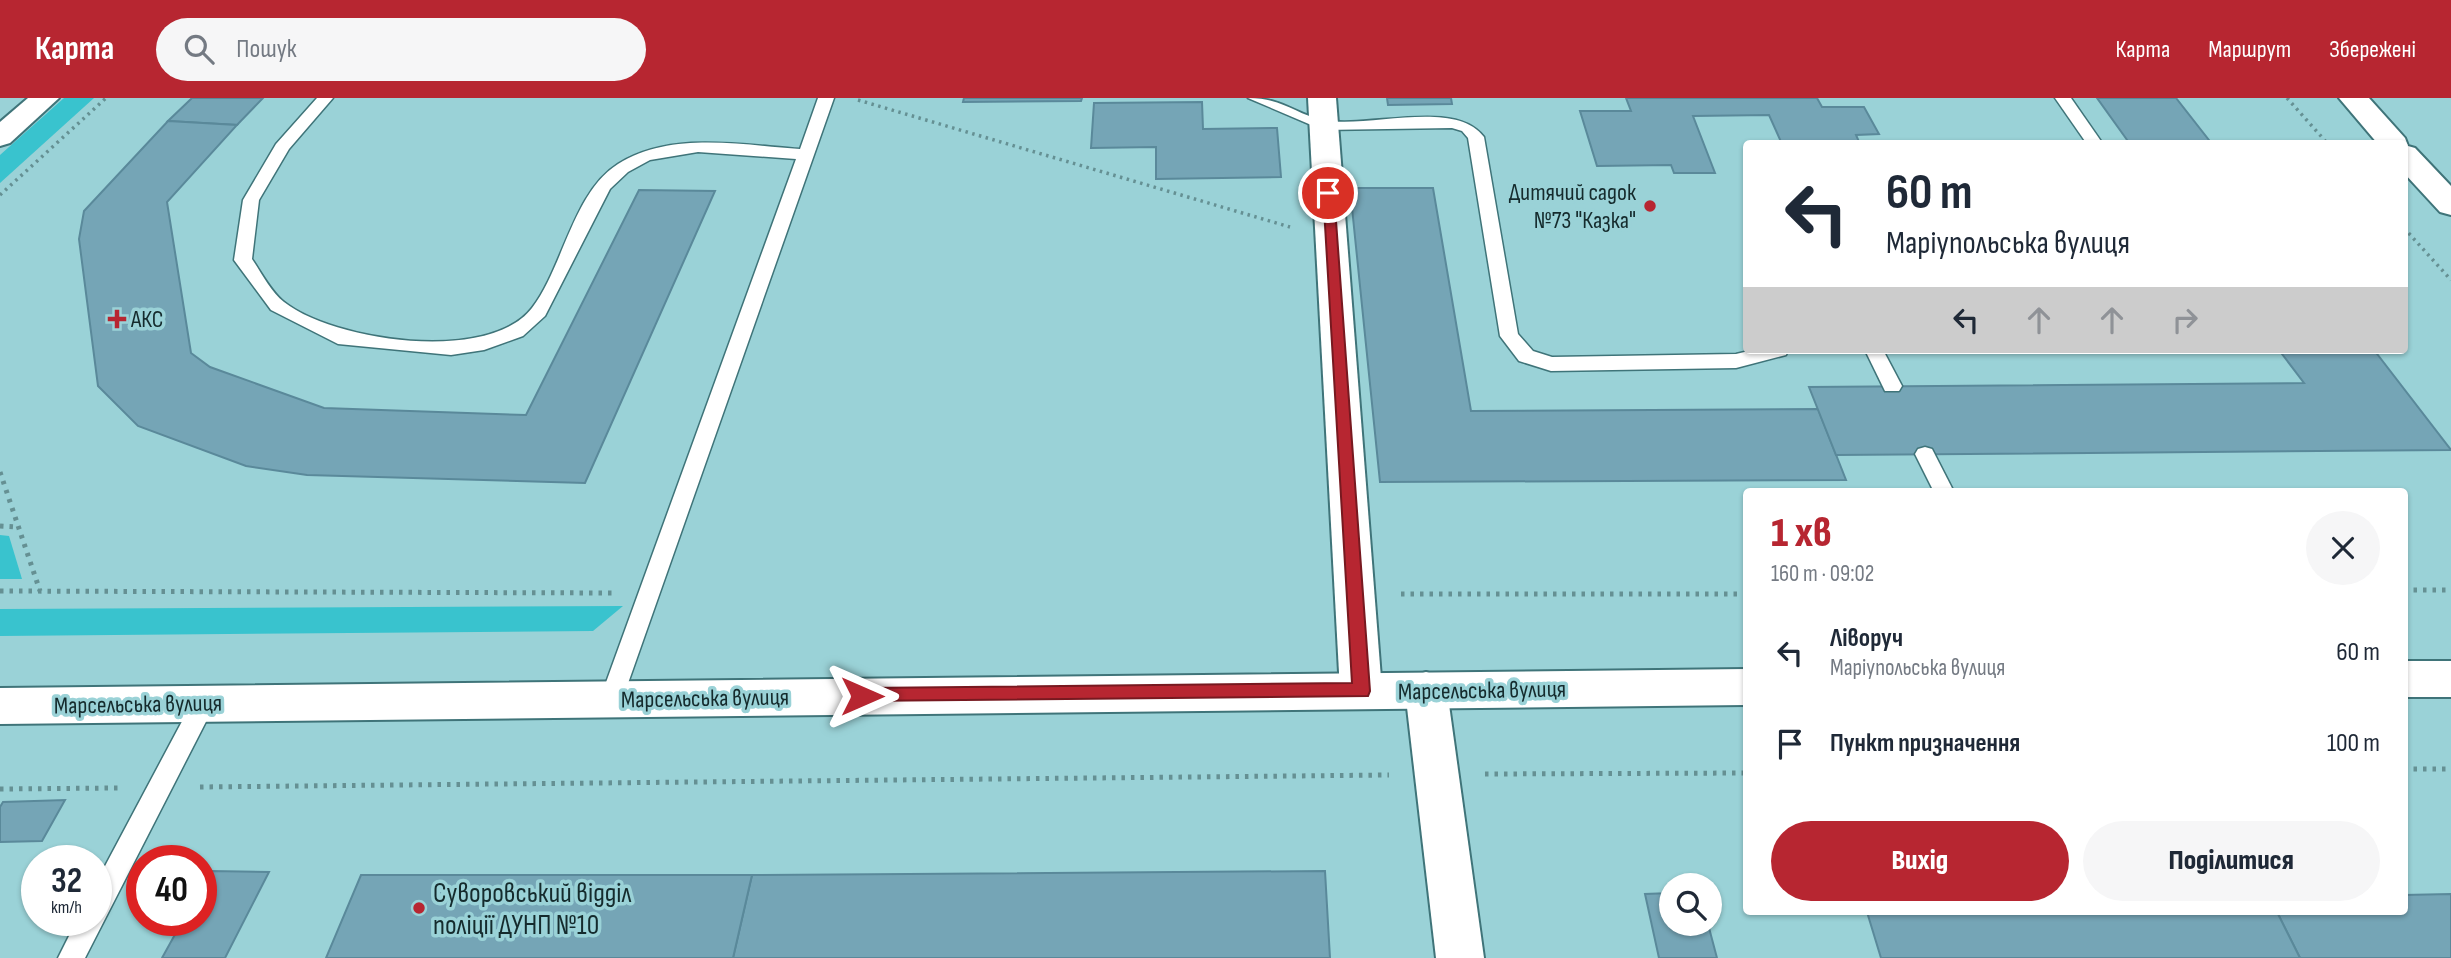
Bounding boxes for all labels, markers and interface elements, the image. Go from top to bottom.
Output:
search box [156,18,646,81]
text: Карта [35,29,114,69]
icon: search [180,30,218,68]
text: Пошук [236,34,297,65]
text: Карта [2116,35,2170,64]
text: Маршрут [2208,35,2291,64]
text: Збережені [2329,35,2416,64]
pin [1298,163,1358,223]
text: 60 m [1886,164,1973,223]
icon: left [1771,168,1862,259]
icon: arrive [1309,174,1347,212]
place label: Дитячий садок №73 "Казка" [1509,178,1637,235]
marker: Дитячий садок №73 "Казка" [1642,198,1658,214]
text: Маріупольська вулиця [1886,224,2130,263]
icon: left [1947,301,1985,339]
icon: ahead [2020,301,2058,339]
icon: ahead [2093,301,2131,339]
icon: right [2166,301,2204,339]
place label: АКС [130,305,163,334]
marker: АКС [109,311,125,327]
text: 1 хв [1771,508,1832,559]
button: close [2306,511,2380,585]
text: 160 m · 09:02 [1771,560,1874,588]
text: Ліворуч [1830,623,1903,654]
icon: left [1771,634,1809,672]
text: 60 m [2336,637,2380,668]
text: Маріупольська вулиця [1830,654,2005,682]
position arrow [825,659,899,733]
street label: Марсельська вулиця [1398,675,1566,706]
street label: Марсельська вулиця [621,683,789,714]
street label: Марсельська вулиця [54,689,222,720]
icon: arrive [1771,725,1809,763]
text: Пункт призначення [1830,728,2020,759]
text: 100 m [2327,728,2380,759]
button: Вихід [1771,821,2069,901]
button: Поділитися [2083,821,2380,901]
speed limit sign: 40 [126,845,217,936]
text: 32 [51,860,82,903]
map controls [1659,873,1722,936]
button: search [1659,873,1722,936]
place label: Суворовський відділ поліції ДУНП №10 [433,877,632,942]
text: km/h [51,897,82,918]
marker: Суворовський відділ поліції ДУНП №10 [411,900,427,916]

